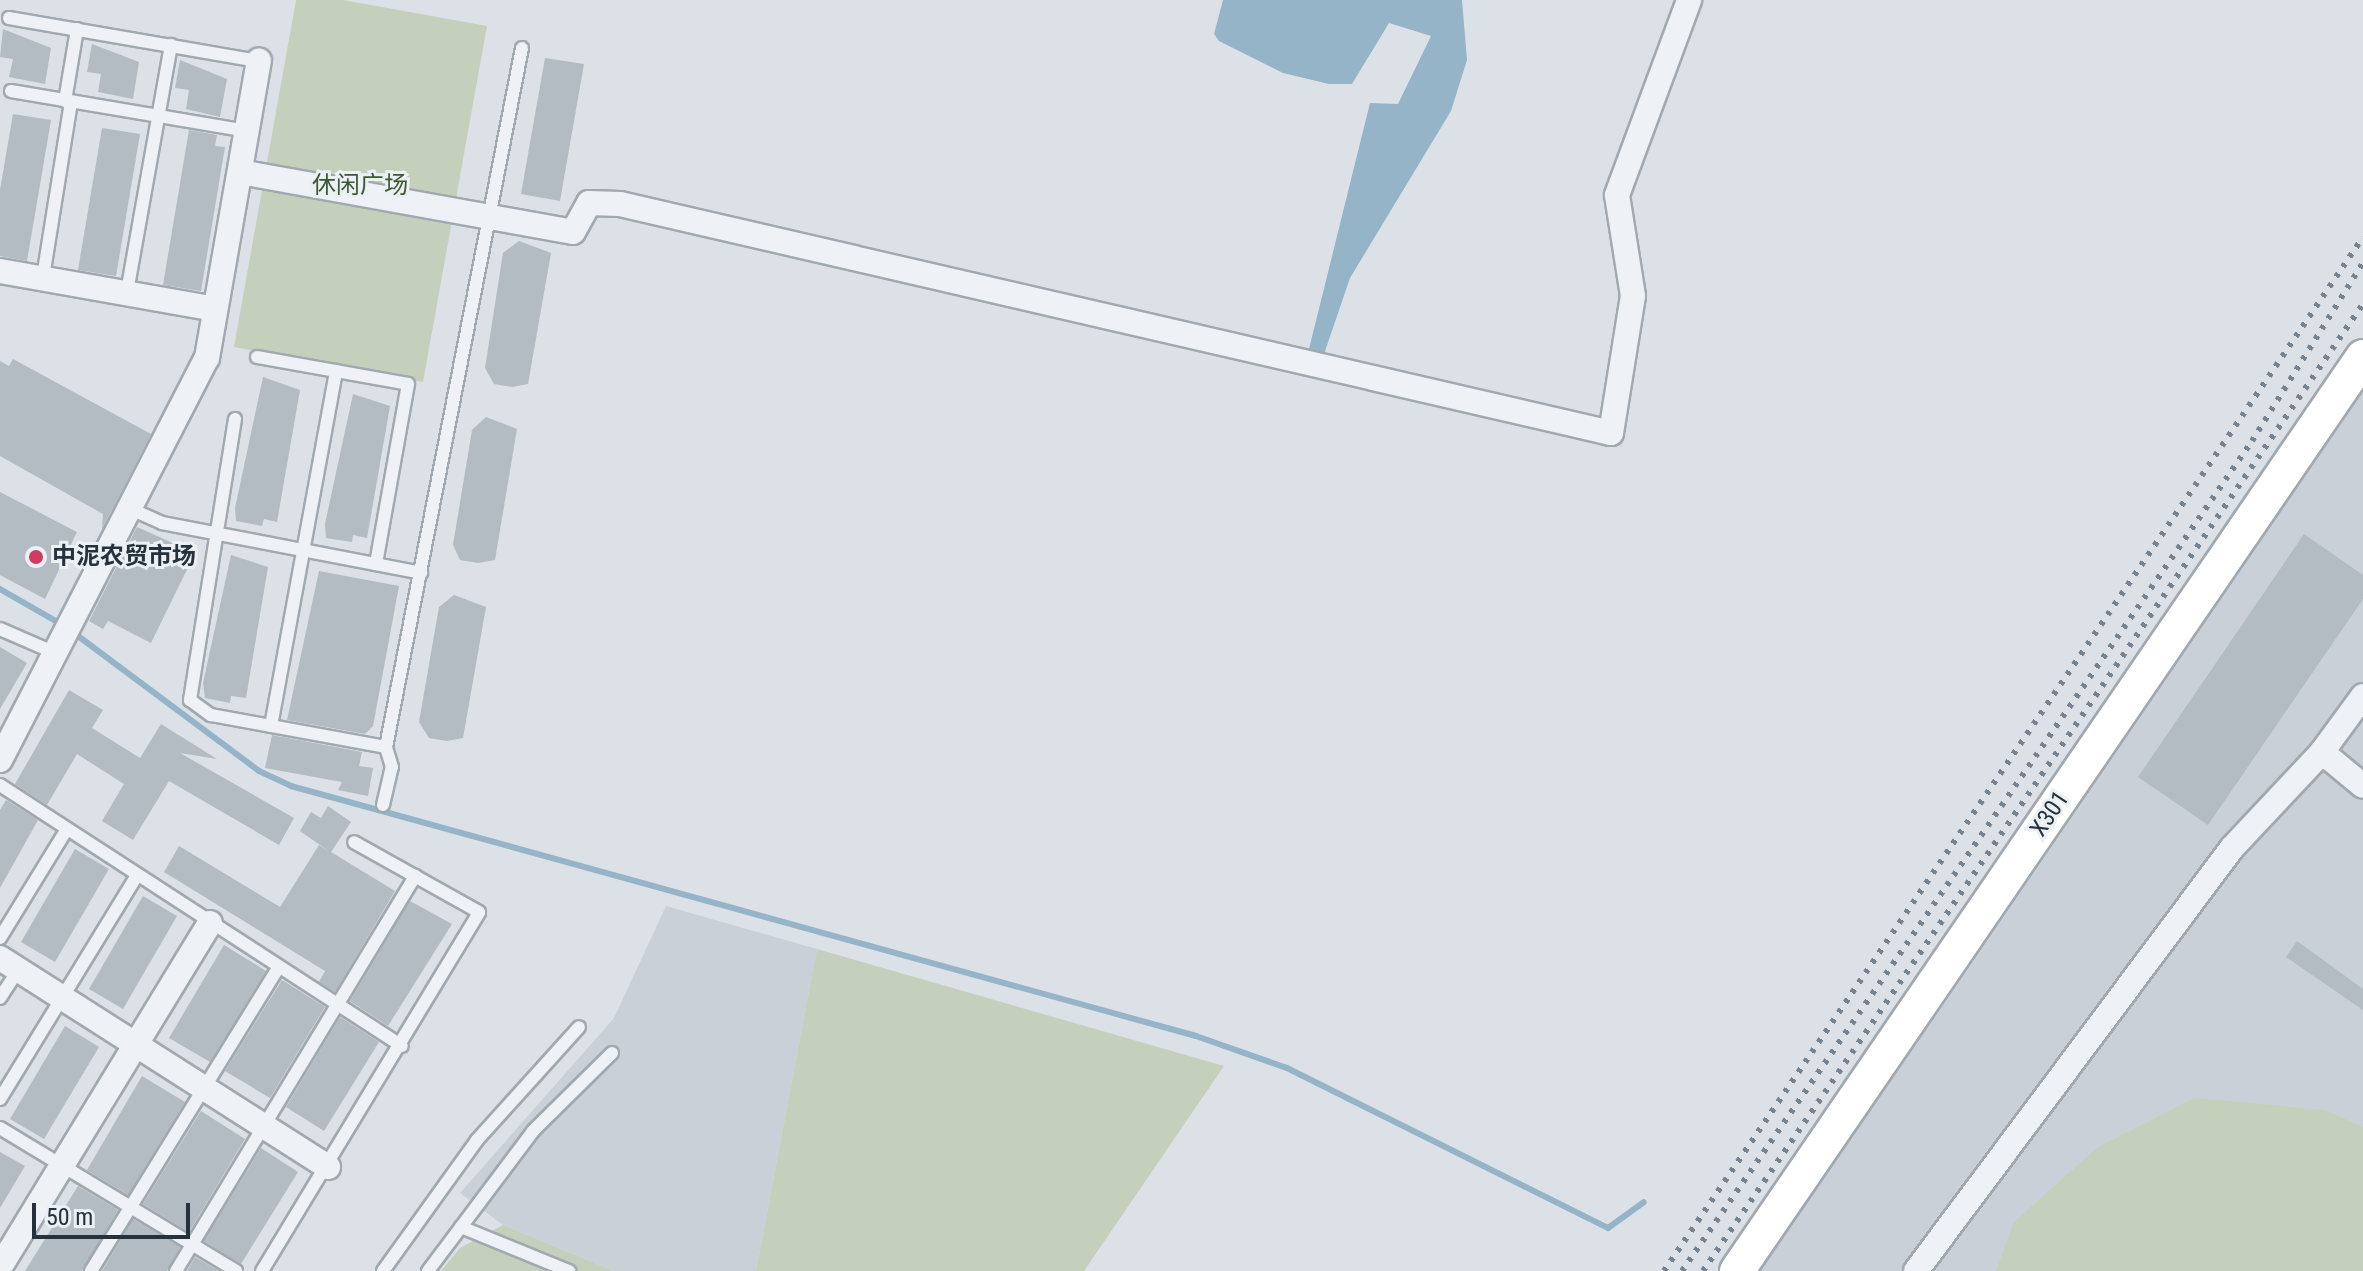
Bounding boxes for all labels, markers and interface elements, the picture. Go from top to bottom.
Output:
park label: 休闲广场 [312,172,408,200]
place label: 中泥农贸市场 [52,543,196,571]
marker: 中泥农贸市场 [27,548,45,566]
street label: X301 [2024,786,2076,842]
scale bar [36,1187,194,1237]
text: 50 m [46,1203,93,1231]

